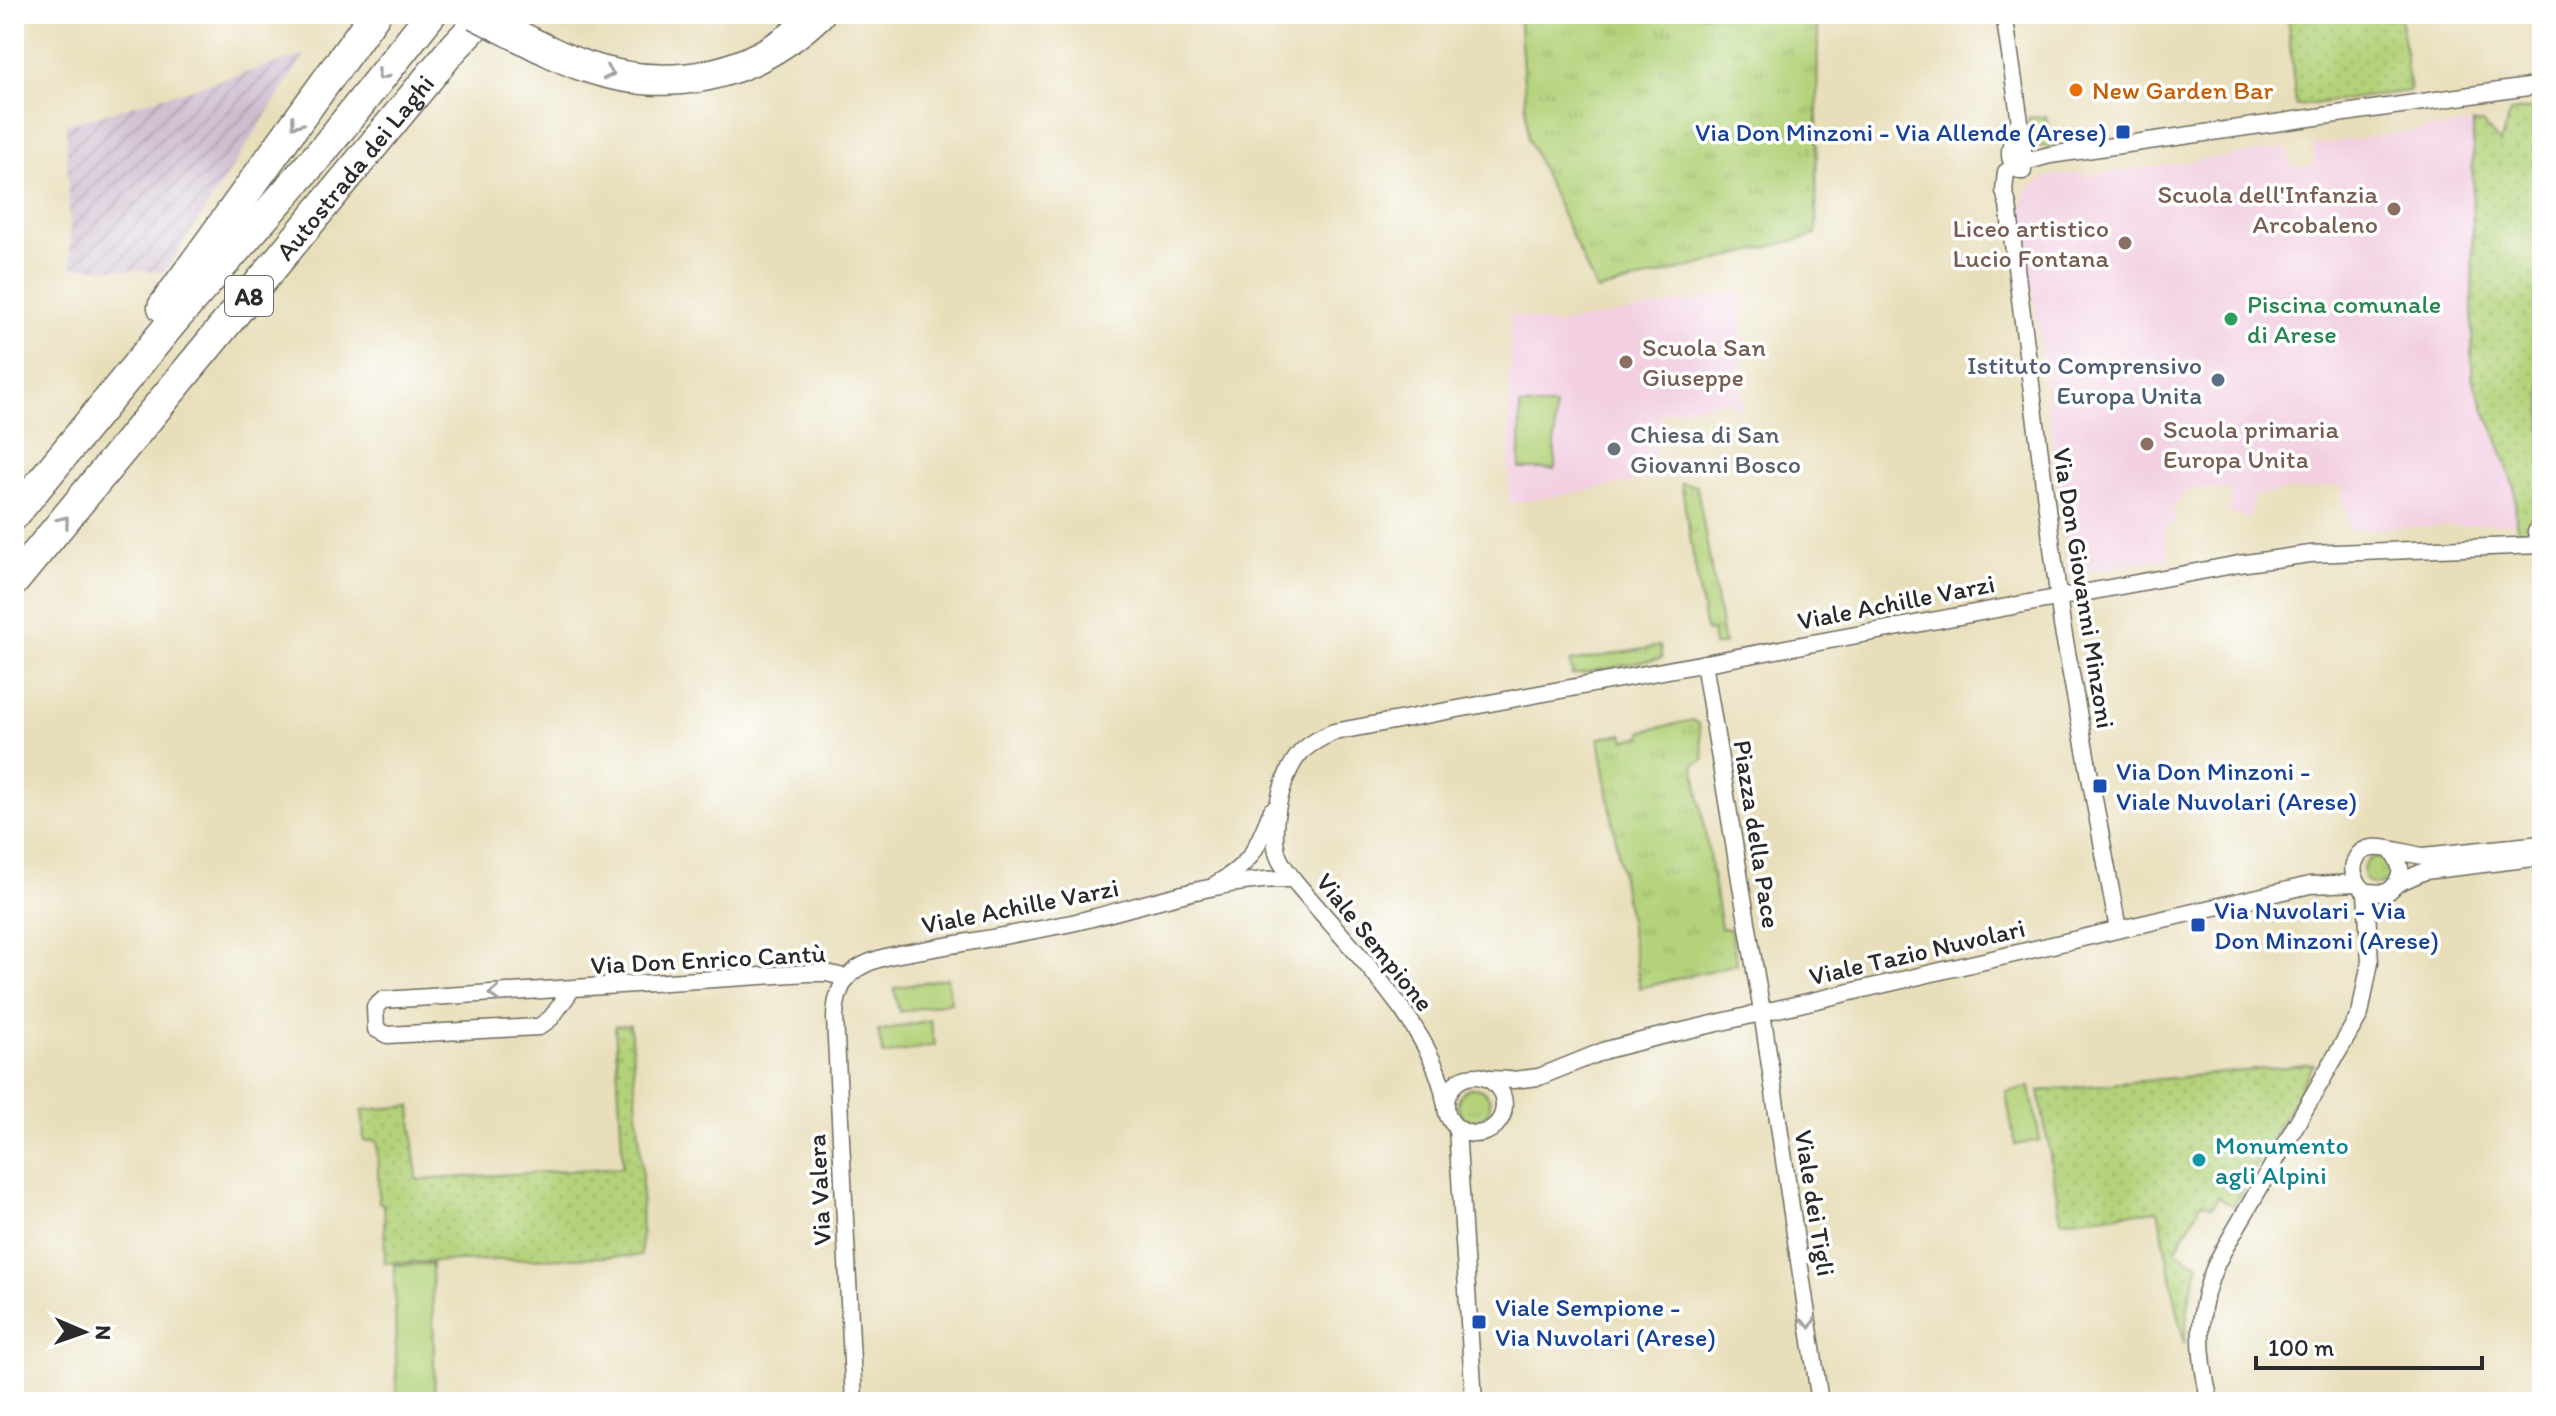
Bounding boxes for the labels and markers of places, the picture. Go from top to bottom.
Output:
place label: New Garden Bar [2092,74,2274,106]
marker: New Garden Bar [2067,81,2085,99]
place label: Via Don Minzoni - Via Allende (Arese) [1695,116,2107,148]
marker: Via Don Minzoni - Via Allende (Arese) [2114,123,2132,141]
place label: Scuola dell'Infanzia Arcobaleno [2157,178,2378,240]
marker: Scuola dell'Infanzia Arcobaleno [2385,200,2403,218]
place label: Liceo artistico Lucio Fontana [1952,212,2110,274]
marker: Liceo artistico Lucio Fontana [2116,234,2134,252]
place label: Piscina comunale di Arese [2247,288,2441,350]
marker: Piscina comunale di Arese [2222,310,2240,328]
place label: Scuola San Giuseppe [1642,331,1766,393]
place label: Istituto Comprensivo Europa Unita [1967,349,2202,411]
marker: Scuola San Giuseppe [1617,353,1635,371]
marker: Istituto Comprensivo Europa Unita [2209,371,2227,389]
place label: Scuola primaria Europa Unita [2163,413,2339,475]
place label: Chiesa di San Giovanni Bosco [1630,418,1801,480]
marker: Scuola primaria Europa Unita [2138,435,2156,453]
marker: Chiesa di San Giovanni Bosco [1605,440,1623,458]
place label: Via Don Minzoni - Viale Nuvolari (Arese) [2116,755,2357,817]
marker: Via Don Minzoni - Viale Nuvolari (Arese) [2091,777,2109,795]
place label: Via Nuvolari - Via Don Minzoni (Arese) [2214,894,2439,956]
marker: Via Nuvolari - Via Don Minzoni (Arese) [2189,916,2207,934]
place label: Monumento agli Alpini [2215,1129,2349,1191]
marker: Monumento agli Alpini [2190,1151,2208,1169]
place label: Viale Sempione - Via Nuvolari (Arese) [1495,1291,1716,1353]
marker: Viale Sempione - Via Nuvolari (Arese) [1470,1313,1488,1331]

